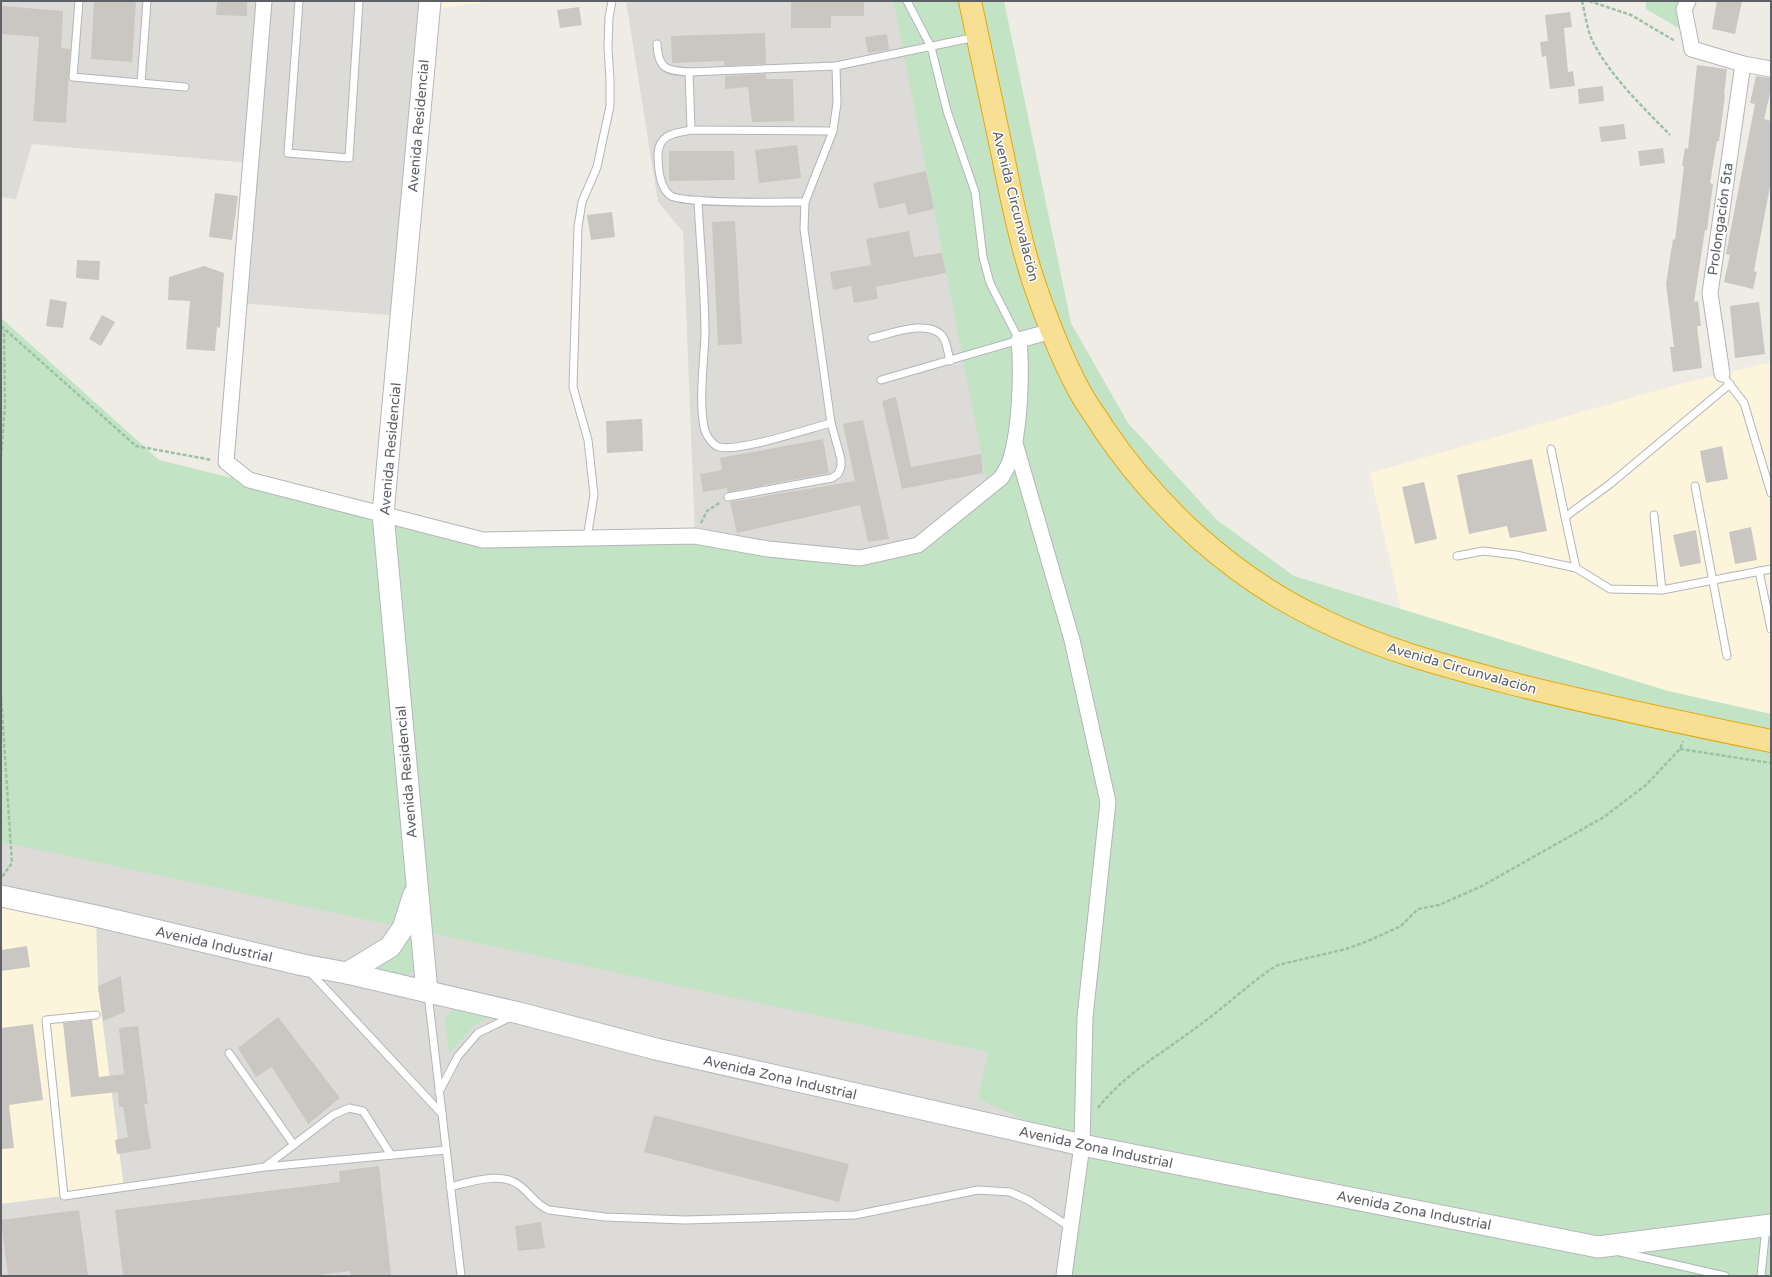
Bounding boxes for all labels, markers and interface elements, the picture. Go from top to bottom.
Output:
street label: Avenida Residencial [404,59,433,193]
street label: Avenida Circunvalación [989,129,1042,283]
street label: Prolongación 5ta [1704,162,1737,277]
street label: Avenida Residencial [376,382,405,516]
street label: Avenida Circunvalación [1385,639,1539,698]
street label: Avenida Residencial [392,705,421,839]
street label: Avenida Industrial [154,923,274,966]
street label: Avenida Zona Industrial [702,1052,858,1103]
street label: Avenida Zona Industrial [1017,1123,1174,1172]
street label: Avenida Zona Industrial [1335,1187,1493,1234]

